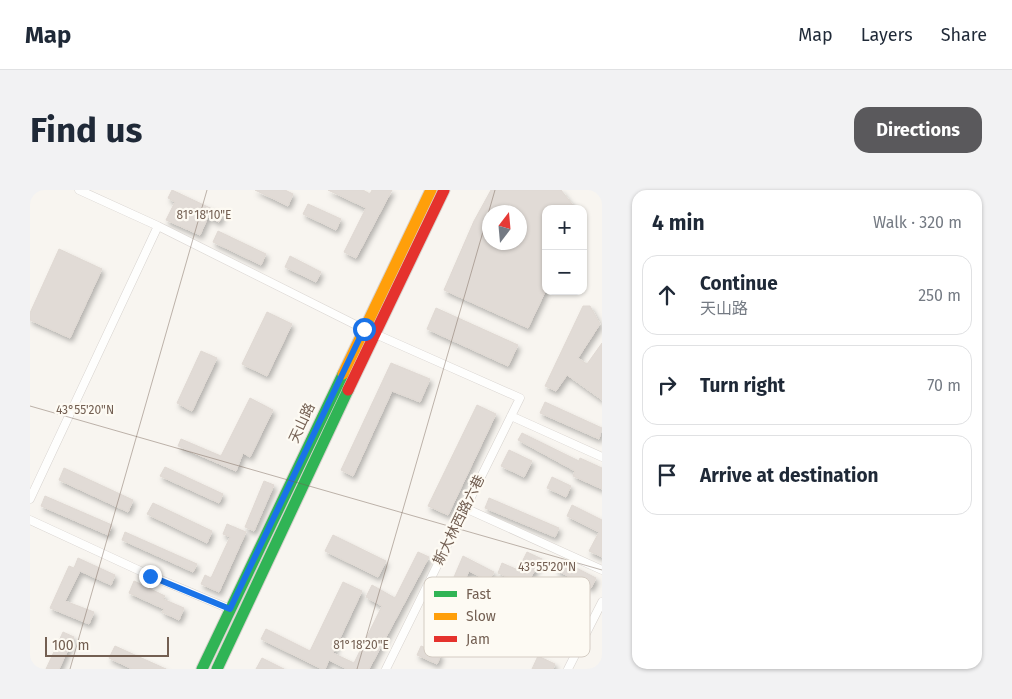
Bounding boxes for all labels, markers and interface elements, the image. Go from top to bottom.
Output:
text: Map [25,21,71,49]
text: Map [798,24,833,46]
text: Layers [861,24,913,46]
text: Share [941,24,987,46]
button: Directions [854,107,982,153]
text: Find us [30,109,142,151]
north arrow [482,205,527,250]
map controls [542,205,587,295]
button: + [542,205,587,250]
text: 81°18'10"E [177,208,231,222]
text: 4 min [652,210,705,236]
text: Walk · 320 m [873,213,962,232]
button: − [542,250,587,295]
text: Continue [700,272,778,295]
icon: ahead [653,281,681,309]
text: 250 m [918,286,961,305]
text: 天山路 [700,299,748,318]
route start [353,318,376,341]
icon: right [653,371,681,399]
text: Turn right [700,374,785,397]
text: 70 m [927,376,961,395]
street label: 天山路 [285,400,319,446]
text: 43°55'20"N [56,403,114,417]
icon: arrive [653,461,681,489]
text: Arrive at destination [700,464,879,487]
street label: 斯大林西路六巷 [430,472,488,568]
text: 43°55'20"N [518,560,576,574]
route end [139,565,162,588]
legend [424,577,590,657]
text: Fast [466,586,492,603]
text: Slow [466,608,496,625]
text: Jam [466,631,490,648]
scale bar [45,634,169,657]
text: 100 m [52,637,89,654]
text: 81°18'20"E [333,638,389,652]

